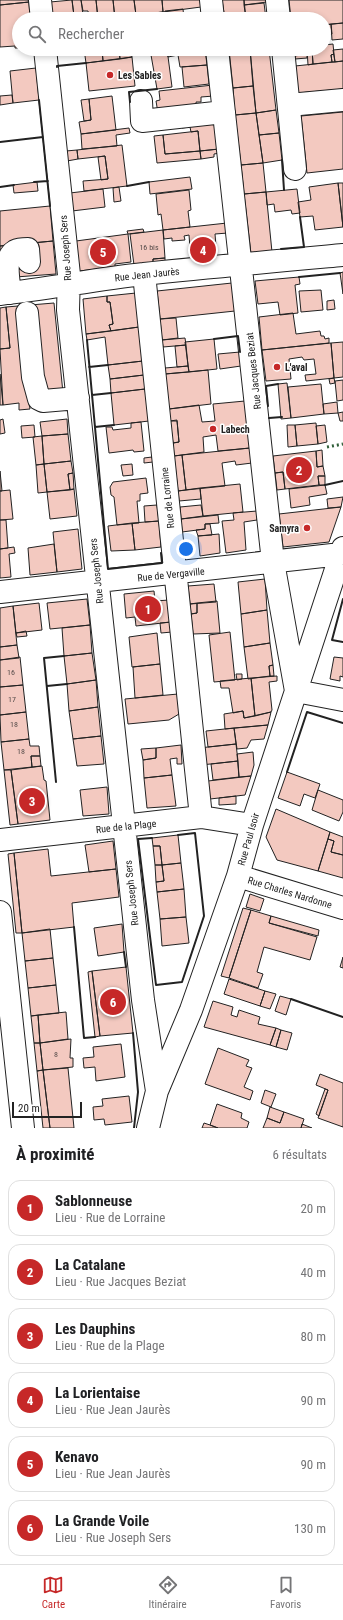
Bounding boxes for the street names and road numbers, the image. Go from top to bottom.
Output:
street label: Rue Joseph Sers [58,214,73,281]
street label: Rue Jean Jaurès [114,266,181,283]
street label: Rue Jacques Beziat [244,332,263,410]
street label: Rue de Lorraine [159,467,176,529]
street label: Rue Joseph Sers [88,537,105,604]
street label: Rue de Vergaville [137,565,206,584]
street label: Rue Paul Isoir [236,812,261,867]
street label: Rue de la Plage [95,818,157,835]
street label: Rue Joseph Sers [123,859,140,926]
street label: Rue Charles Nardonne [246,874,334,911]

